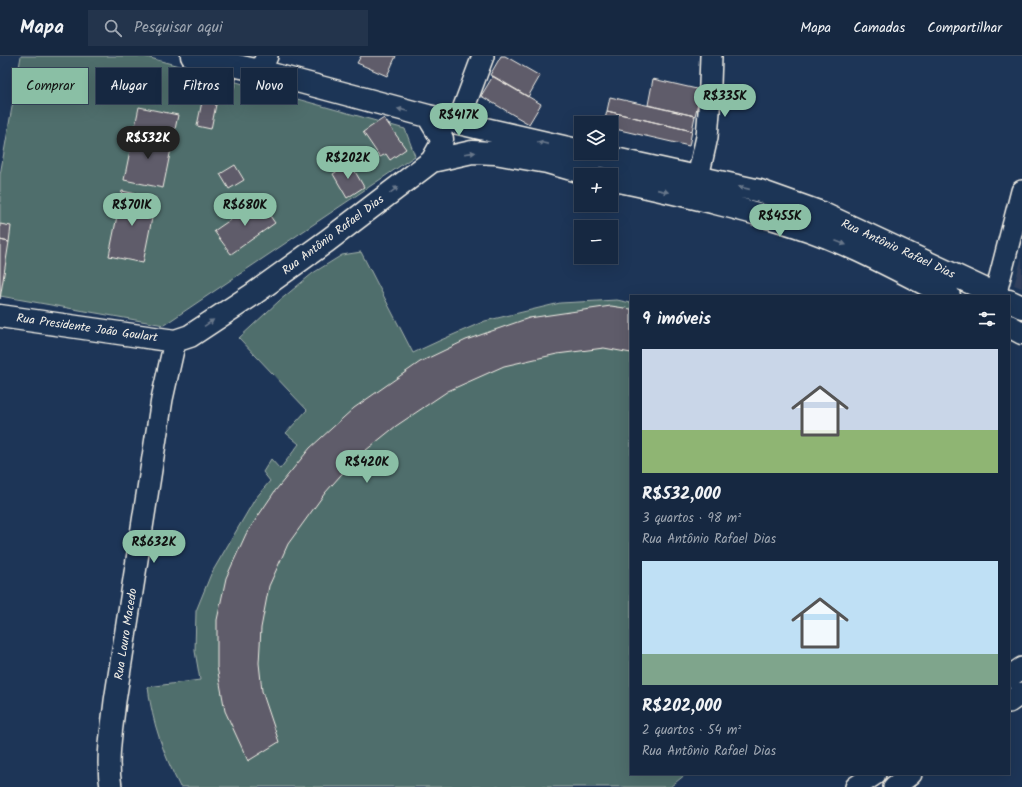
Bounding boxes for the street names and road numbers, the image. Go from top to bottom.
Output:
street label: Rua Antônio Rafael Dias [278,190,388,280]
street label: Rua Antônio Rafael Dias [838,214,958,284]
street label: Rua Presidente João Goulart [15,309,159,347]
street label: Rua Louro Macedo [109,587,143,681]

